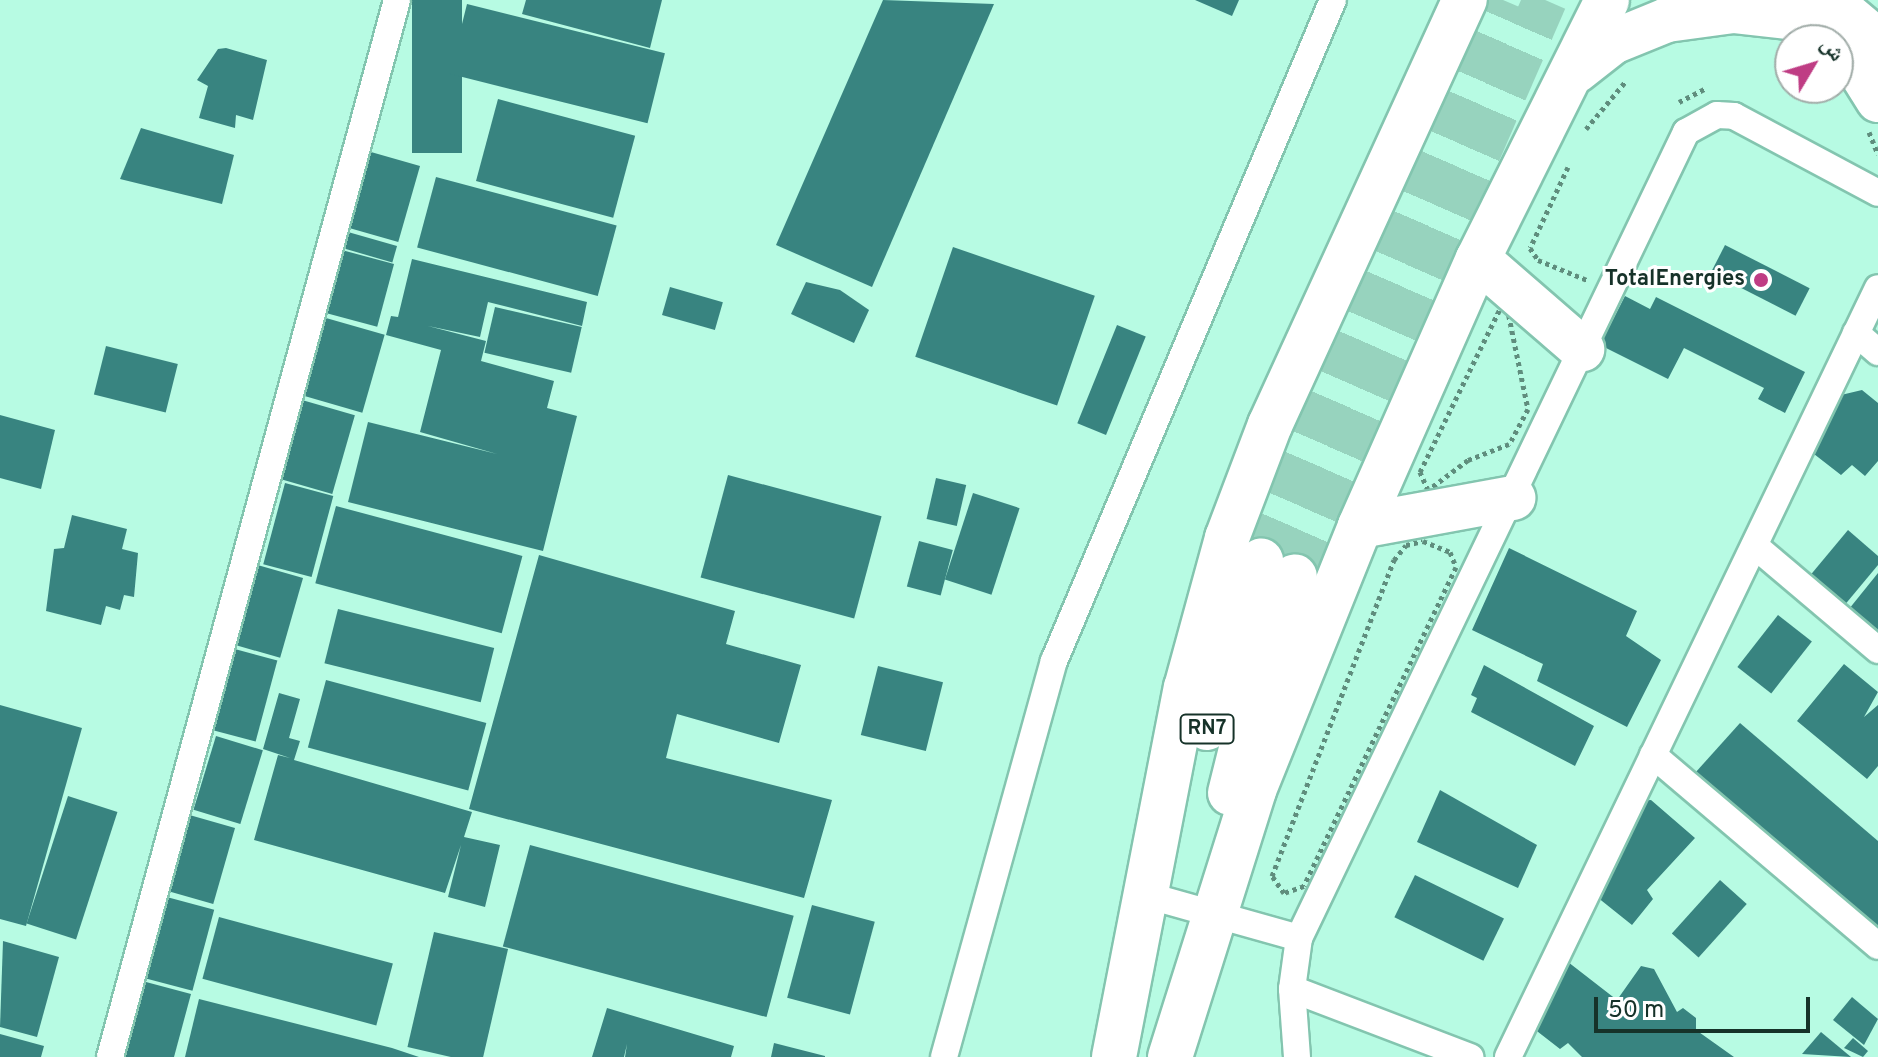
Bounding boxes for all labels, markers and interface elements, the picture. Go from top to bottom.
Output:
north arrow [1774,24,1854,104]
text: ش [1814,33,1850,68]
place label: TotalEnergies [1605,267,1745,293]
marker: TotalEnergies [1752,271,1770,289]
road number: RN7 [1179,713,1235,745]
scale bar [1598,981,1814,1031]
text: 50 m [1608,996,1664,1026]

